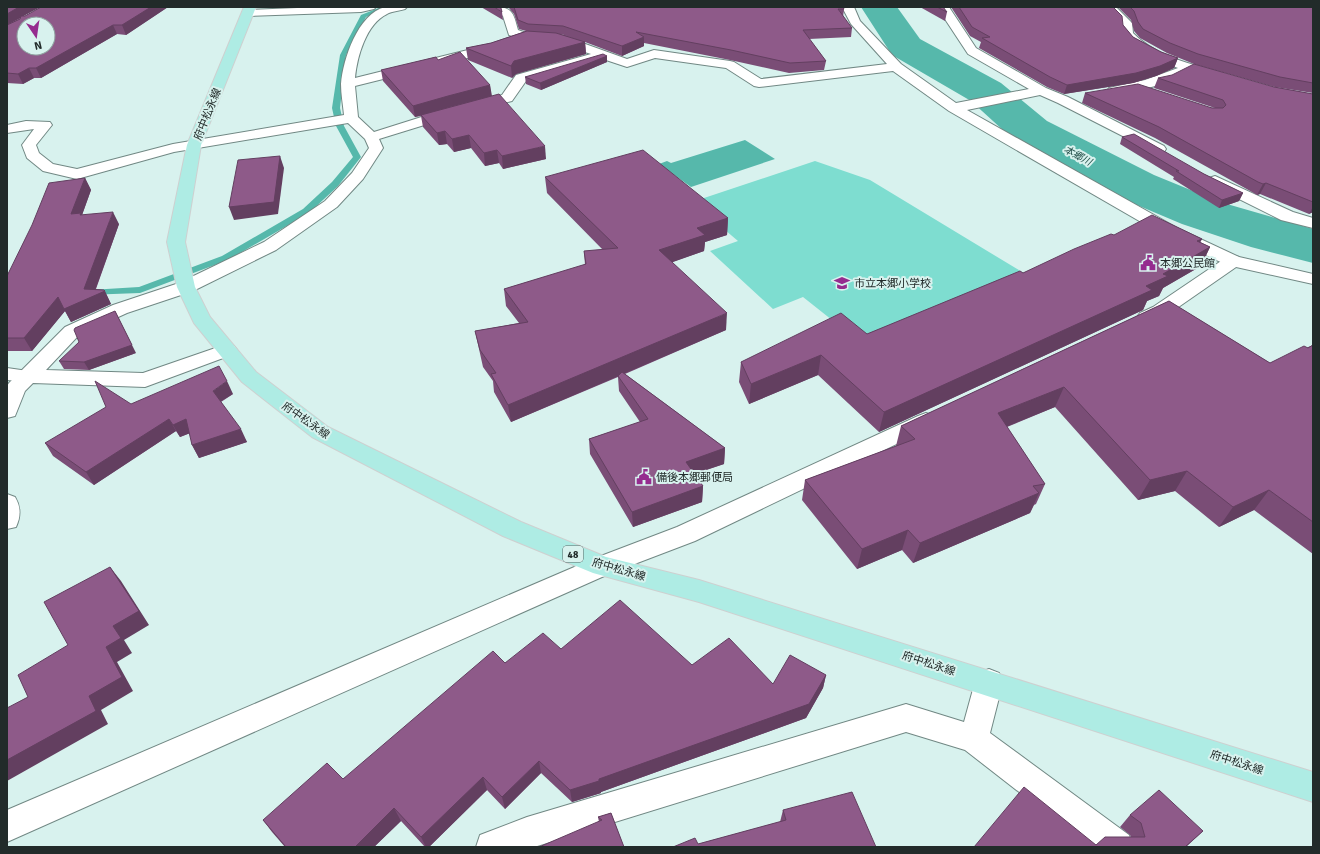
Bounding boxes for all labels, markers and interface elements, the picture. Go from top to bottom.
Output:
north arrow [16,16,56,56]
text: N [33,38,43,52]
street label: 府中松永線 [191,86,224,142]
water label: 本郷川 [1061,144,1094,169]
public building icon: 本郷公民館 [1139,254,1157,272]
place label: 本郷公民館 [1160,257,1215,270]
school or university icon: 市立本郷小学校 [833,274,851,292]
place label: 市立本郷小学校 [854,277,931,290]
street label: 府中松永線 [279,399,332,442]
public building icon: 備後本郷郵便局 [635,468,653,486]
place label: 備後本郷郵便局 [656,471,733,484]
road number: 48 [563,546,583,562]
street label: 府中松永線 [591,556,647,583]
street label: 府中松永線 [901,649,957,678]
street label: 府中松永線 [1209,748,1265,777]

